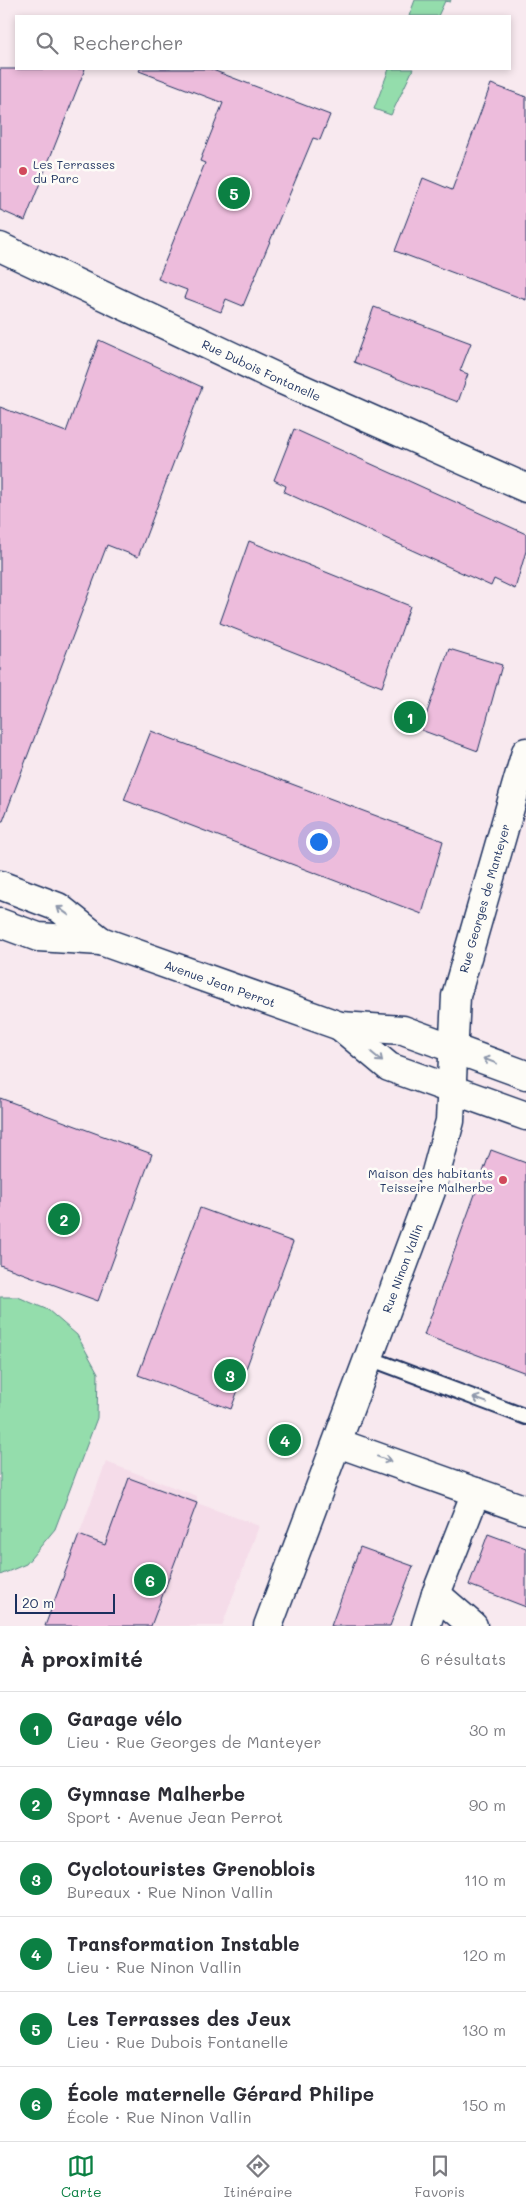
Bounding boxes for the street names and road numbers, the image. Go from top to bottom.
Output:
street label: Rue Dubois Fontanelle [199,335,324,404]
street label: Rue Georges de Manteyer [455,822,513,974]
street label: Avenue Jean Perrot [162,956,278,1010]
street label: Rue Ninon Vallin [378,1221,426,1315]

